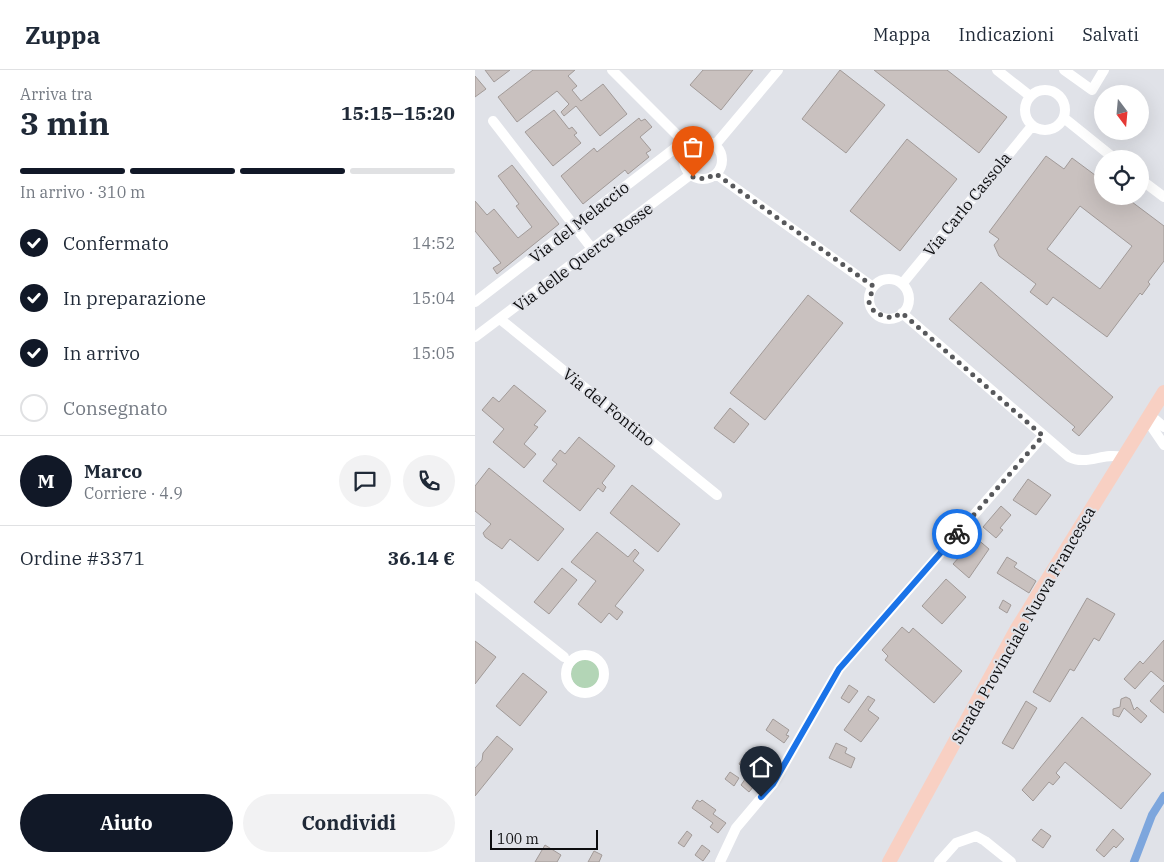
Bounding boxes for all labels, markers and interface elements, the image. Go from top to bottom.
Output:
text: Zuppa [25,19,100,51]
text: Mappa [873,23,931,46]
text: Indicazioni [959,23,1054,46]
text: Salvati [1082,23,1139,46]
text: Arriva tra [20,84,92,104]
north arrow [1094,85,1149,140]
map controls [1094,85,1149,205]
text: 15:15–15:20 [341,101,455,125]
text: 3 min [20,102,110,144]
pin [672,126,714,177]
icon: bag [679,133,707,161]
street label: Via Carlo Cassola [919,148,1015,260]
button: locate [1094,150,1149,205]
street label: Via del Melaccio [525,177,633,267]
text: In arrivo · 310 m [20,182,145,202]
street label: Via delle Querce Rosse [509,198,657,316]
icon: check [20,229,48,257]
text: Confermato [63,231,169,255]
text: 14:52 [412,233,455,253]
icon: check [20,284,48,312]
text: In preparazione [63,286,206,310]
text: 15:04 [412,288,455,308]
icon: check [20,339,48,367]
text: In arrivo [63,341,140,365]
text: 15:05 [412,343,455,363]
street label: Via del Fontino [559,364,659,450]
text: Consegnato [63,396,168,420]
button: chat [339,455,391,507]
button: phone [403,455,455,507]
text: Marco [84,459,142,483]
text: M [37,469,55,493]
text: Corriere · 4.9 [84,483,183,503]
street label: Strada Provinciale Nuova Francesca [947,502,1100,747]
courier [932,509,982,559]
icon: bike [943,520,971,548]
text: Ordine #3371 [20,546,145,570]
text: 36.14 € [388,546,455,570]
pin [740,746,782,797]
icon: home [747,753,775,781]
button: Aiuto [20,794,233,852]
button: Condividi [243,794,455,852]
scale bar [490,827,597,850]
text: 100 m [497,830,539,848]

